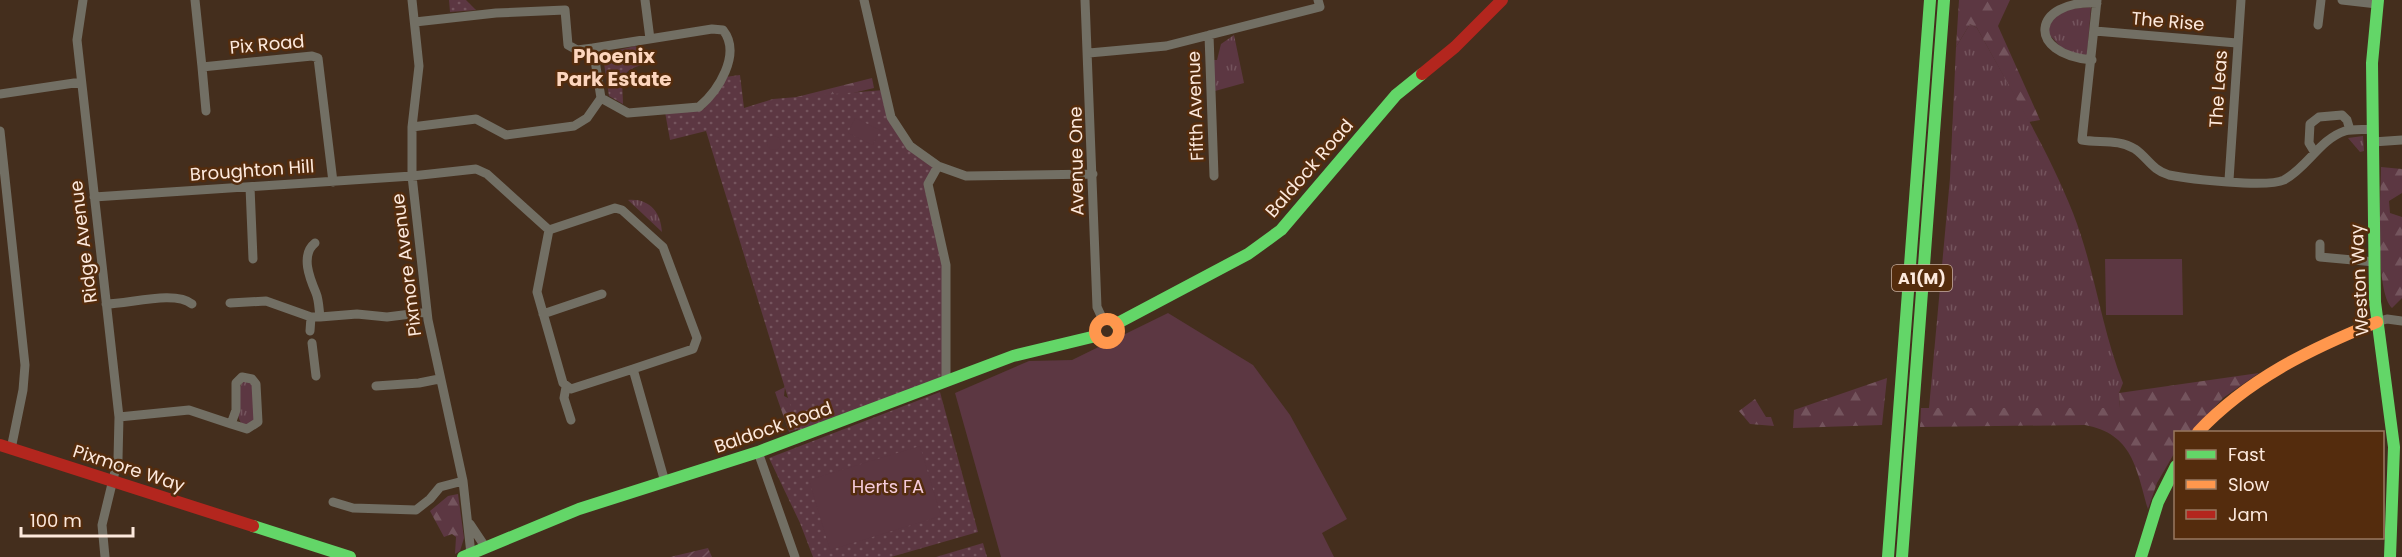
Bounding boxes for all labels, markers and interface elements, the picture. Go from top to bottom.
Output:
street label: The Rise [2130,5,2206,37]
street label: Pix Road [229,28,305,60]
district label: Phoenix Park Estate [556,42,672,93]
street label: The Leas [2203,49,2233,129]
street label: Fifth Avenue [1181,51,1209,161]
street label: Avenue One [1063,106,1089,216]
street label: Baldock Road [1259,113,1359,223]
street label: Broughton Hill [189,153,315,187]
street label: Ridge Avenue [63,179,103,305]
street label: Pixmore Avenue [385,192,427,338]
street label: Weston Way [2344,223,2374,337]
road number: A1(M) [1892,265,1952,291]
street label: Baldock Road [711,395,835,459]
legend [2174,431,2384,539]
street label: Pixmore Way [70,438,188,498]
text: Fast [2228,442,2265,467]
text: Slow [2228,472,2270,497]
park label: Herts FA [852,474,924,499]
scale bar [21,500,134,538]
text: Jam [2228,502,2268,527]
text: 100 m [30,508,82,533]

